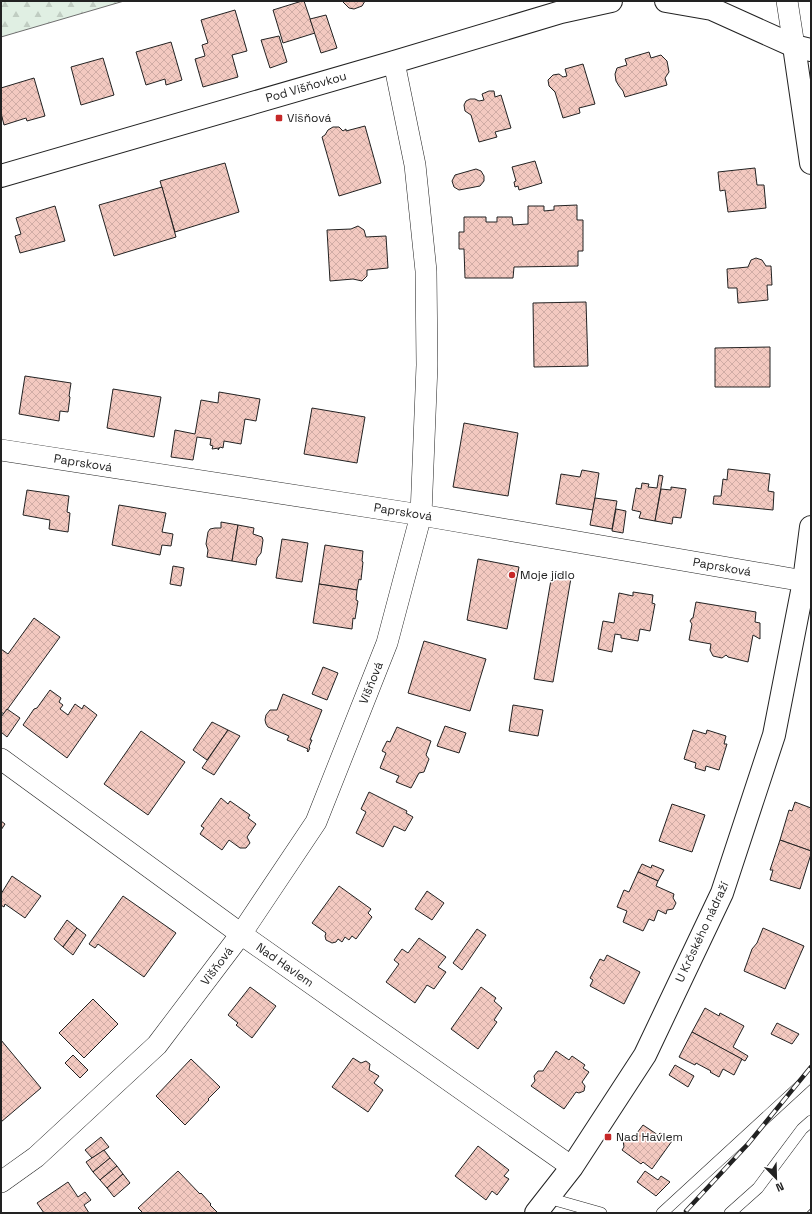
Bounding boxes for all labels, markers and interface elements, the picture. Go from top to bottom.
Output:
street label: Pod Višňovkou [264,68,348,106]
place label: Višňová [287,110,332,126]
marker: Višňová [274,113,284,123]
street label: Paprsková [53,450,113,476]
street label: Paprsková [373,499,433,525]
street label: Paprsková [692,554,752,580]
place label: Moje jídlo [520,567,575,583]
marker: Moje jídlo [507,570,517,580]
street label: Višňová [355,659,387,707]
street label: U Krčského nádraží [672,879,732,985]
street label: Nad Havlem [253,939,317,991]
street label: Višňová [197,943,237,989]
place label: Nad Havlem [616,1129,683,1145]
marker: Nad Havlem [603,1132,613,1142]
north arrow [756,1158,796,1198]
text: N [774,1179,786,1195]

